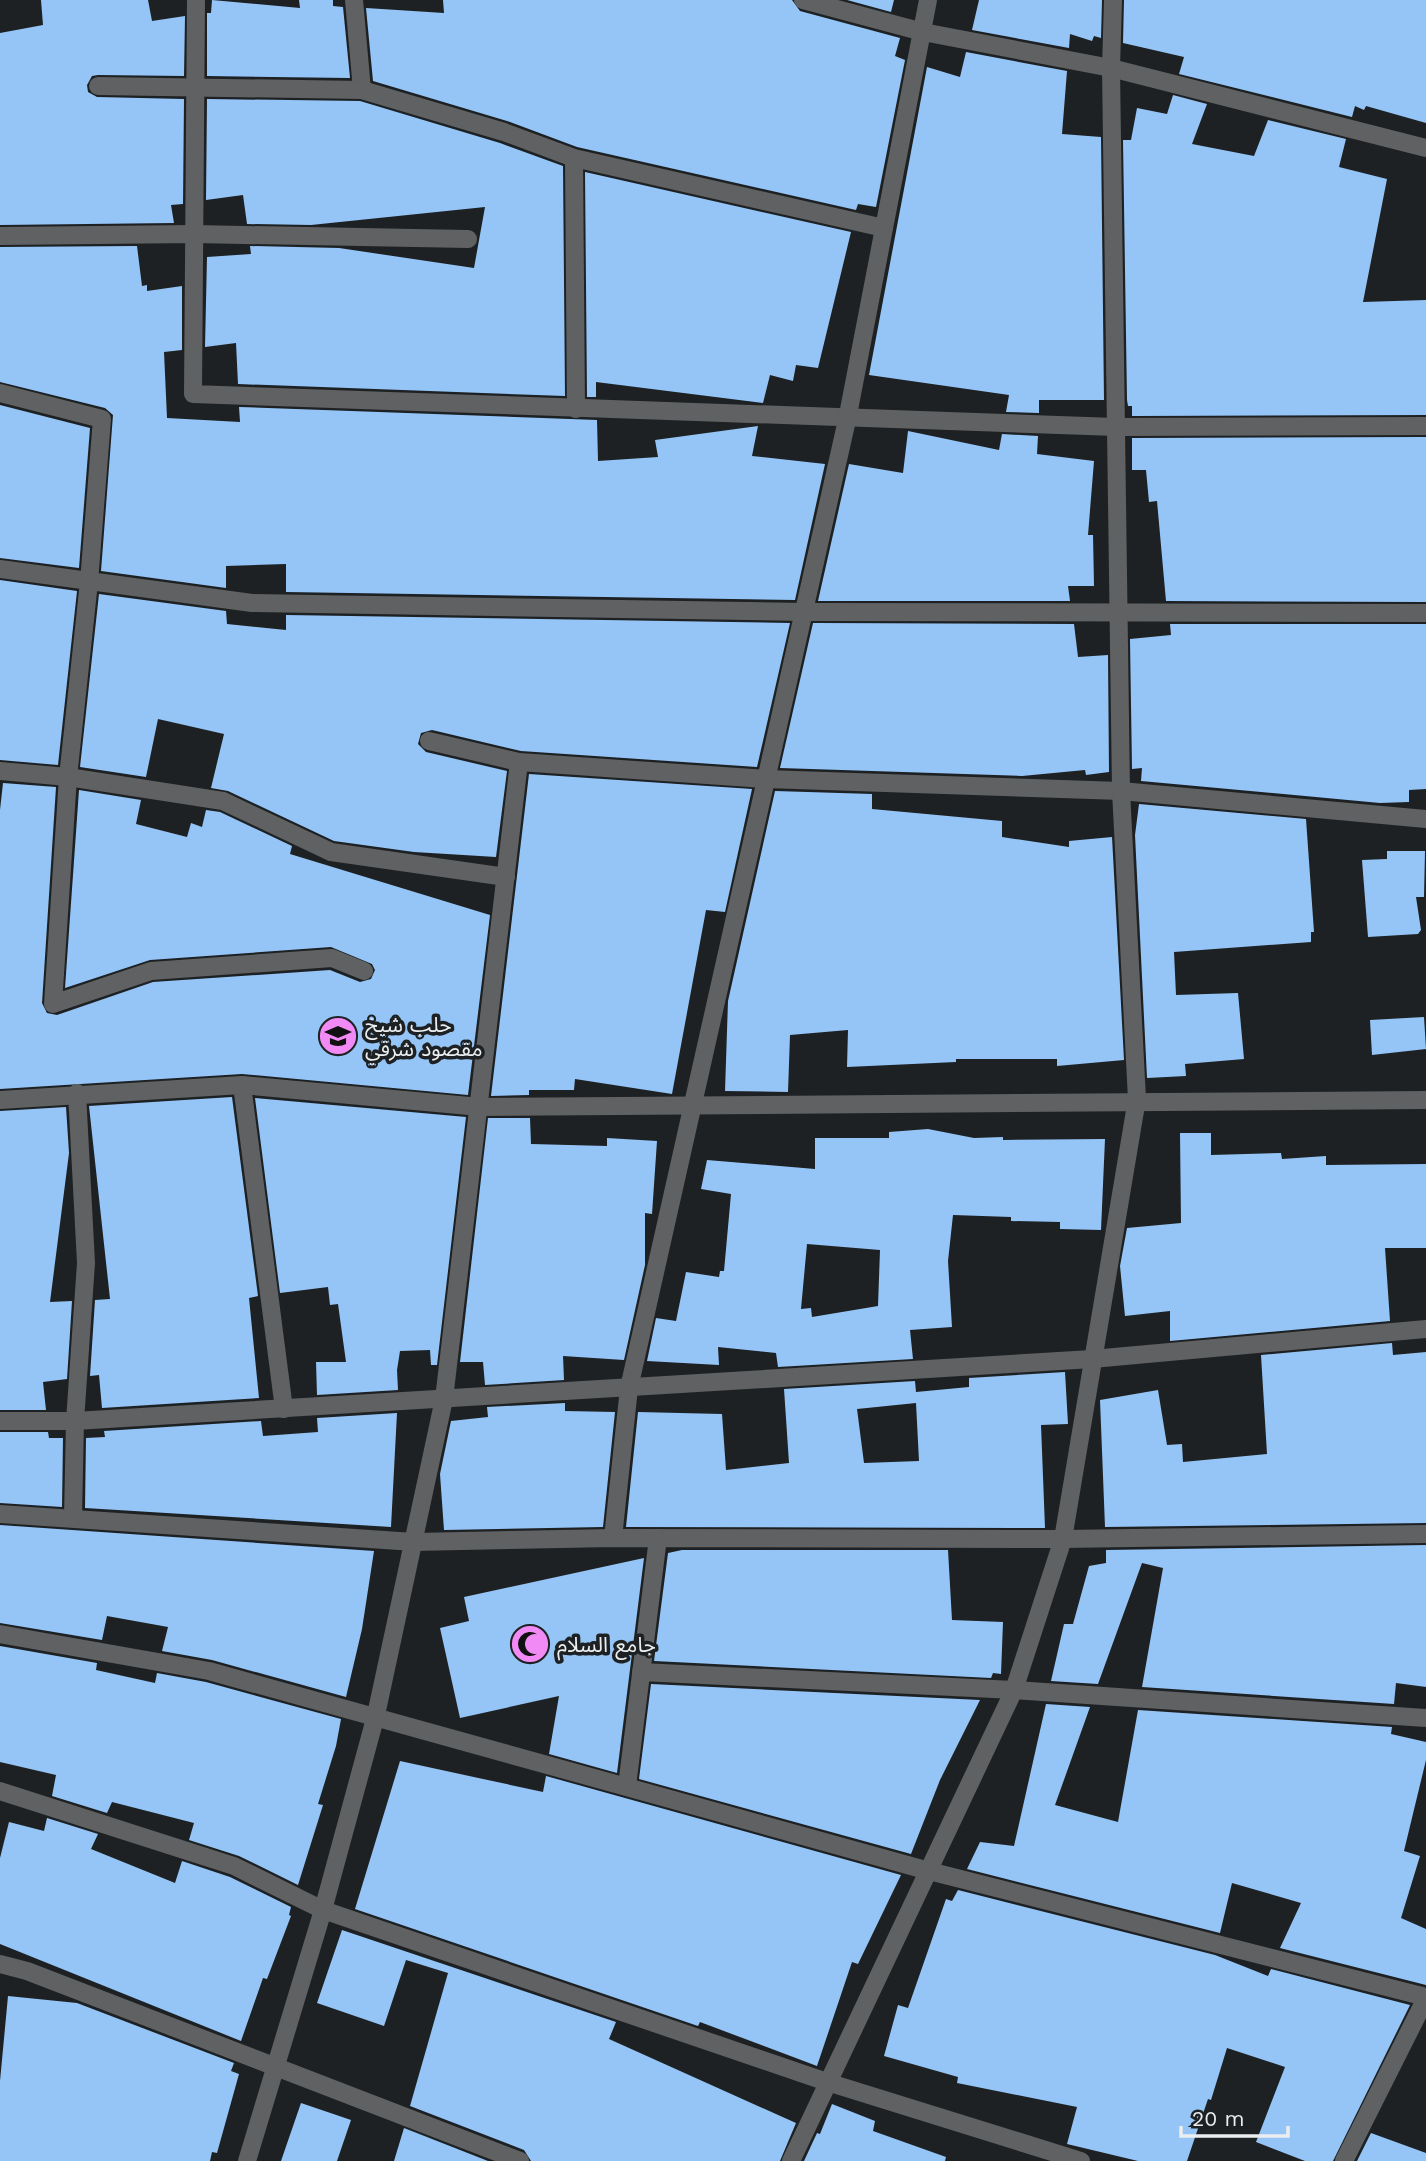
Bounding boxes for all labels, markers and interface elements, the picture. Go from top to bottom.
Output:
place label: حلب شيخ مقصود شرقي [365,1012,482,1064]
school or university icon: حلب شيخ مقصود شرقي [317,1015,359,1057]
mosque icon: جامع السلام [509,1623,551,1665]
place label: جامع السلام [557,1632,656,1661]
scale bar [1181,2094,1288,2138]
text: 20 m [1192,2106,1244,2131]

